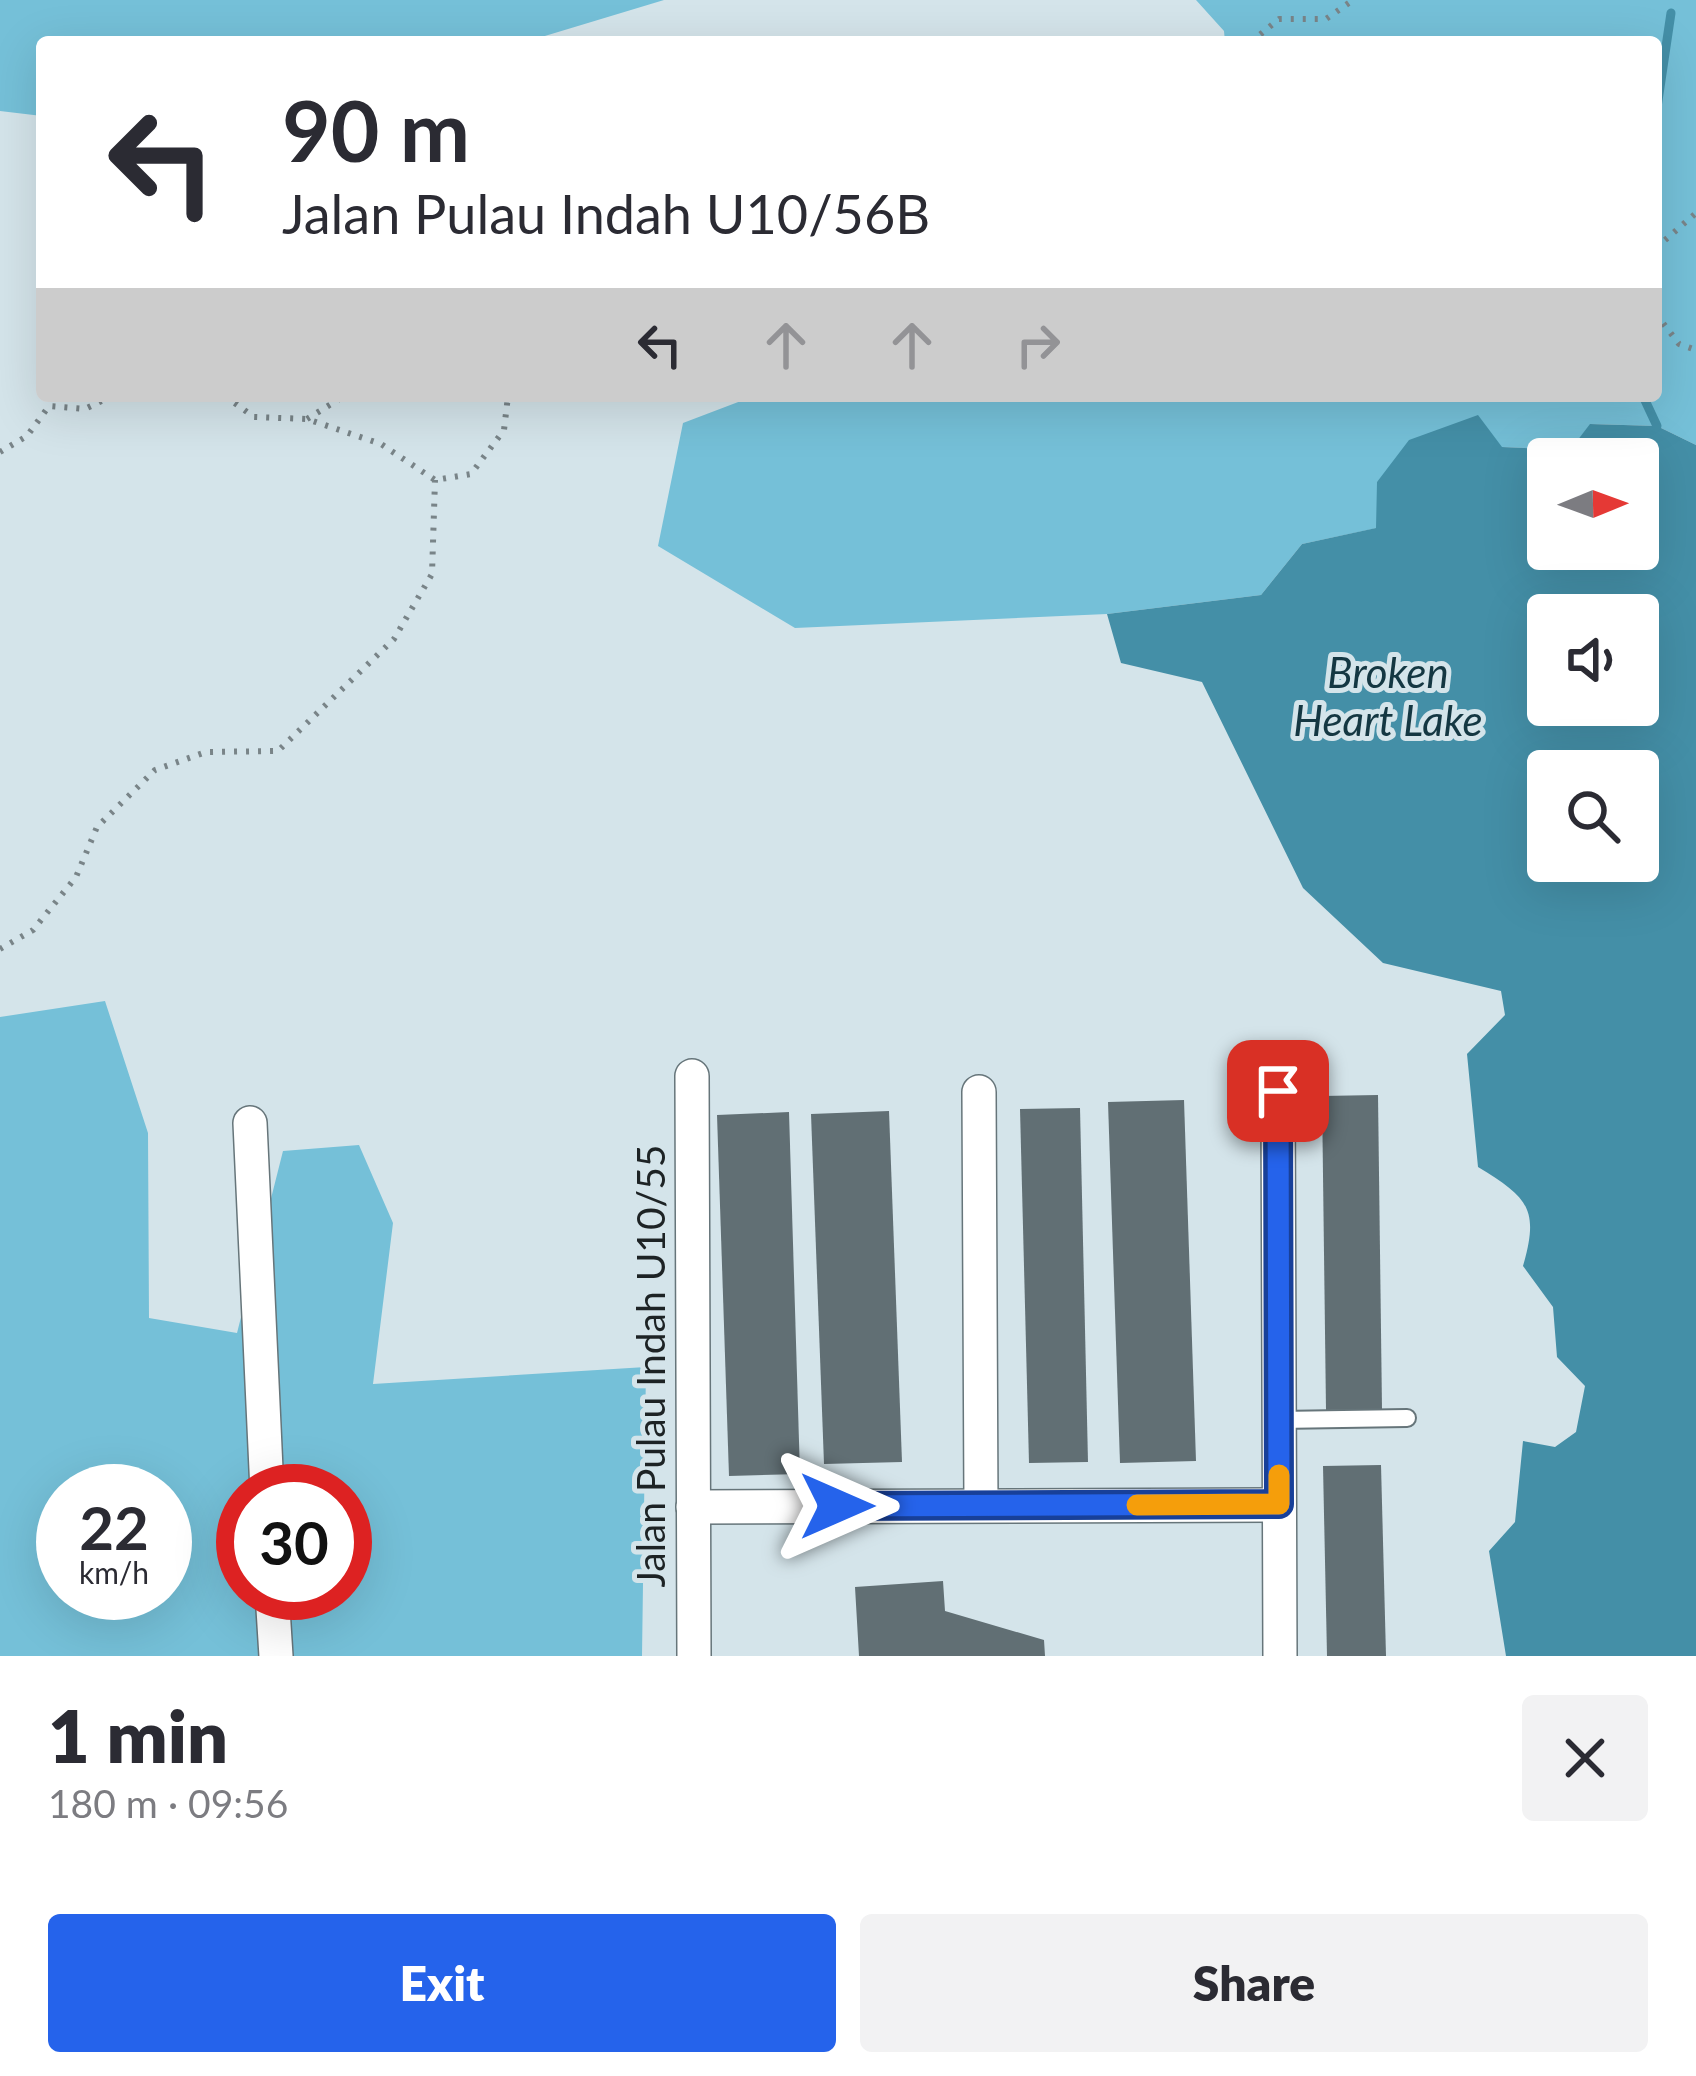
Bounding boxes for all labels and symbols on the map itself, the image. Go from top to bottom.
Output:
north arrow [1527,438,1659,570]
water label: Broken Heart Lake [1293,647,1483,745]
pin [1227,1040,1329,1142]
street label: Jalan Pulau Indah U10/55 [627,1145,673,1587]
position arrow [774,1443,900,1569]
speed limit sign: 30 [216,1464,372,1620]

